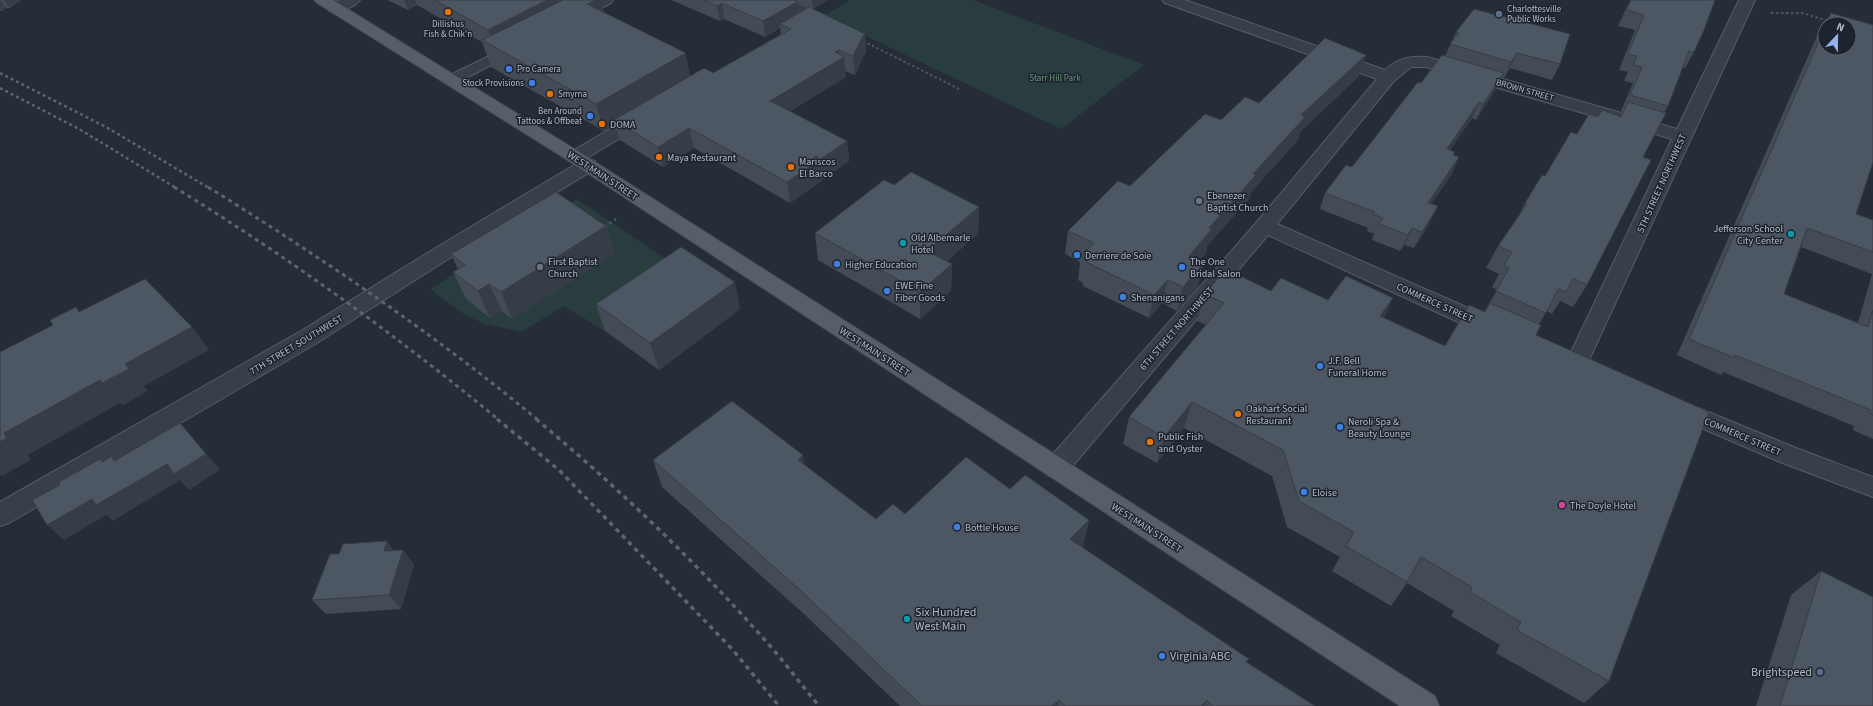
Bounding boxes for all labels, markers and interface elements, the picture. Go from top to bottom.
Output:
place label: Charlottesville Public Works [1507,3,1562,26]
marker: Dillishus Fish & Chik'n [443,7,453,17]
marker: Charlottesville Public Works [1494,9,1504,19]
north arrow [1817,16,1857,56]
place label: Dillishus Fish & Chik'n [424,18,472,41]
text: N [1834,19,1847,36]
place label: Pro Camera [517,63,561,76]
marker: Pro Camera [504,64,514,74]
park label: Starr Hill Park [1029,72,1081,85]
street label: BROWN STREET [1494,76,1556,105]
place label: Stock Provisions [462,77,524,90]
marker: Stock Provisions [527,78,537,88]
place label: Smyrna [558,88,587,101]
marker: Smyrna [545,89,555,99]
place label: Ben Around Tattoos & Offbeat [517,105,582,128]
marker: Ben Around Tattoos & Offbeat [585,111,595,121]
place label: DOMA [610,118,636,132]
marker: DOMA [597,119,607,129]
street label: 5TH STREET NORTHWEST [1634,131,1690,235]
street label: WEST MAIN STREET [564,148,641,204]
place label: Maya Restaurant [667,151,737,165]
marker: Maya Restaurant [654,152,664,162]
place label: Mariscos El Barco [799,155,835,181]
marker: Mariscos El Barco [786,162,796,172]
place label: Ebenezer Baptist Church [1207,189,1268,215]
marker: Ebenezer Baptist Church [1194,196,1204,206]
place label: Jefferson School City Center [1713,222,1784,248]
marker: Jefferson School City Center [1786,229,1796,239]
place label: Old Albemarle Hotel [911,231,971,257]
marker: Old Albemarle Hotel [898,238,908,248]
place label: Derriere de Soie [1085,249,1152,263]
marker: Derriere de Soie [1072,250,1082,260]
place label: First Baptist Church [548,255,598,281]
place label: The One Bridal Salon [1190,255,1241,281]
place label: Higher Education [845,258,917,272]
marker: Higher Education [832,259,842,269]
marker: First Baptist Church [535,262,545,272]
marker: The One Bridal Salon [1177,262,1187,272]
place label: EWE Fine Fiber Goods [895,279,945,305]
street label: COMMERCE STREET [1394,280,1476,326]
street label: 6TH STREET NORTHWEST [1136,283,1218,374]
marker: EWE Fine Fiber Goods [882,286,892,296]
place label: Shenanigans [1131,291,1185,305]
marker: Shenanigans [1118,292,1128,302]
street label: 7TH STREET SOUTHWEST [247,311,346,378]
street label: WEST MAIN STREET [836,324,913,380]
place label: J.F. Bell Funeral Home [1328,354,1387,380]
marker: J.F. Bell Funeral Home [1315,361,1325,371]
place label: Oakhart Social Restaurant [1246,402,1308,428]
marker: Oakhart Social Restaurant [1233,409,1243,419]
street label: COMMERCE STREET [1702,414,1784,460]
place label: Neroli Spa & Beauty Lounge [1348,415,1410,441]
marker: Neroli Spa & Beauty Lounge [1335,422,1345,432]
place label: Public Fish and Oyster [1158,430,1204,456]
marker: Public Fish and Oyster [1145,437,1155,447]
place label: Eloise [1312,486,1337,500]
marker: Eloise [1299,487,1309,497]
place label: The Doyle Hotel [1570,499,1636,513]
street label: WEST MAIN STREET [1108,500,1185,556]
marker: The Doyle Hotel [1557,500,1567,510]
place label: Bottle House [965,521,1019,535]
marker: Bottle House [952,522,962,532]
place label: Six Hundred West Main [915,604,976,635]
marker: Six Hundred West Main [902,614,912,624]
place label: Virginia ABC [1170,648,1231,665]
marker: Virginia ABC [1157,651,1167,661]
place label: Brightspeed [1751,664,1812,681]
marker: Brightspeed [1815,667,1825,677]

